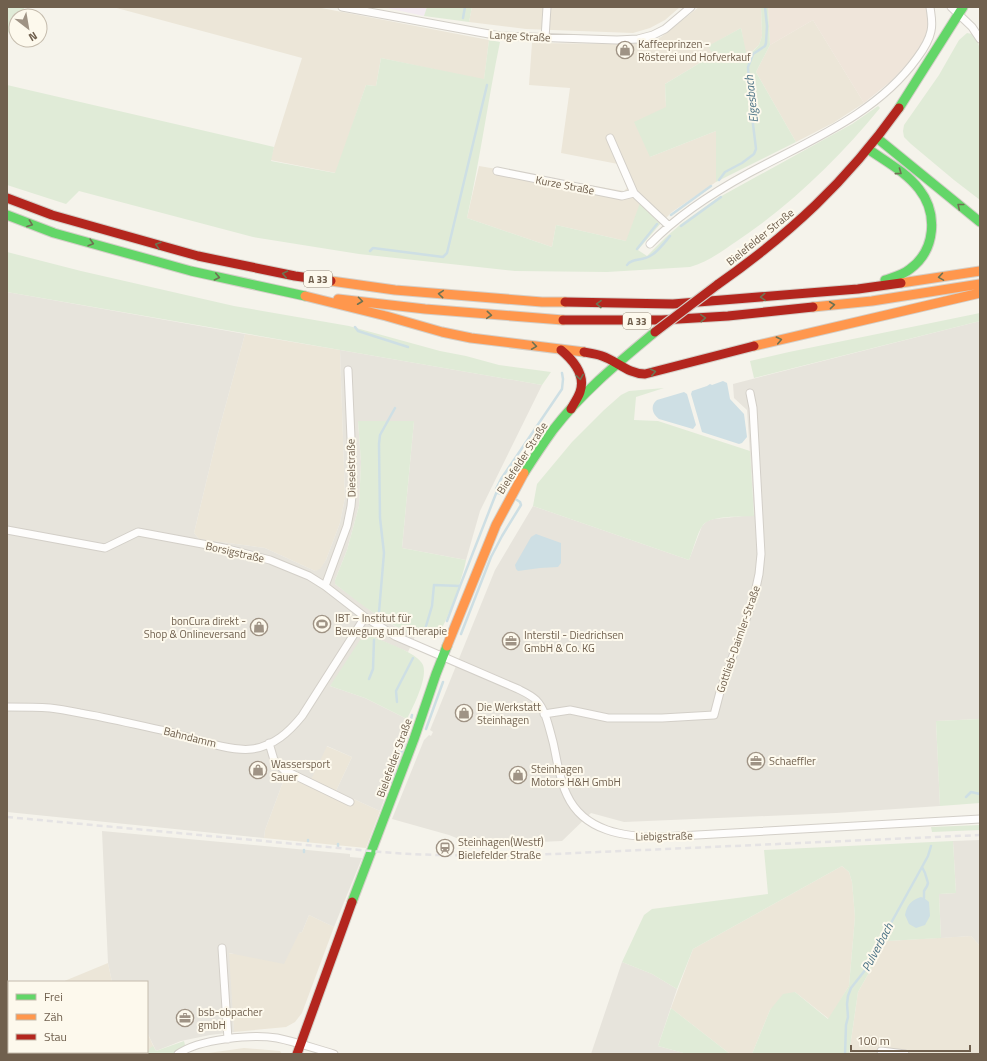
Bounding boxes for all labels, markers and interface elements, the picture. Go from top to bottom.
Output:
north arrow [8,8,48,48]
street label: Lange Straße [489,26,551,46]
text: N [26,28,41,45]
place label: Kaffeeprinzen - Rösterei und Hofverkauf [638,36,751,65]
shop icon: Kaffeeprinzen - Rösterei und Hofverkauf [615,40,635,60]
water label: Elgesbach [739,73,763,124]
one-way arrow [895,167,902,174]
street label: Kurze Straße [534,171,596,199]
one-way arrow [957,203,965,210]
street label: Bielefelder Straße [723,204,798,269]
one-way arrow [27,219,34,228]
one-way arrow [88,238,95,247]
one-way arrow [155,241,162,250]
one-way arrow [282,270,288,278]
road number: A 33 [304,271,332,287]
one-way arrow [214,272,220,280]
one-way arrow [938,272,945,281]
one-way arrow [438,289,444,298]
one-way arrow [760,292,766,301]
one-way arrow [357,296,363,305]
one-way arrow [596,299,602,308]
one-way arrow [829,301,835,310]
one-way arrow [486,310,492,319]
road number: A 33 [623,313,651,329]
one-way arrow [700,313,706,322]
one-way arrow [776,337,783,345]
one-way arrow [531,342,537,351]
one-way arrow [650,368,656,376]
one-way arrow [575,374,584,381]
street label: Bielefelder Straße [493,418,552,497]
street label: Dieselstraße [342,438,360,497]
street label: Borsigstraße [204,537,266,567]
street label: Gottlieb-Daimler-Straße [712,583,764,695]
place label: IBT – Institut für Bewegung und Therapie [335,610,447,639]
place label: bonCura direkt - Shop & Onlineversand [144,613,246,642]
sports icon: IBT – Institut für Bewegung und Therapie [312,614,332,634]
shop icon: bonCura direkt - Shop & Onlineversand [249,617,269,637]
place label: Interstil - Diedrichsen GmbH & Co. KG [524,627,624,656]
office icon: Interstil - Diedrichsen GmbH & Co. KG [501,631,521,651]
place label: Die Werkstatt Steinhagen [477,699,541,728]
shop icon: Die Werkstatt Steinhagen [454,703,474,723]
street label: Bielefelder Straße [372,716,416,800]
street label: Bahndamm [162,723,218,751]
office icon: Schaeffler [746,751,766,771]
place label: Schaeffler [769,753,816,769]
place label: Wassersport Sauer [271,756,330,785]
shop icon: Wassersport Sauer [248,760,268,780]
place label: Steinhagen Motors H&H GmbH [531,761,621,790]
shop icon: Steinhagen Motors H&H GmbH [508,765,528,785]
street label: Liebigstraße [635,827,693,844]
place label: Steinhagen(Westf) Bielefelder Straße [458,834,544,863]
station icon: Steinhagen(Westf) Bielefelder Straße [435,838,455,858]
water label: Pulverbach [856,918,898,975]
legend [8,981,148,1053]
text: Frei [44,987,63,1006]
place label: bsb-obpacher gmbH [198,1004,263,1033]
text: Zäh [44,1007,63,1026]
office icon: bsb-obpacher gmbH [175,1008,195,1028]
text: Stau [44,1027,67,1046]
scale bar [851,1027,970,1053]
text: 100 m [857,1031,890,1050]

